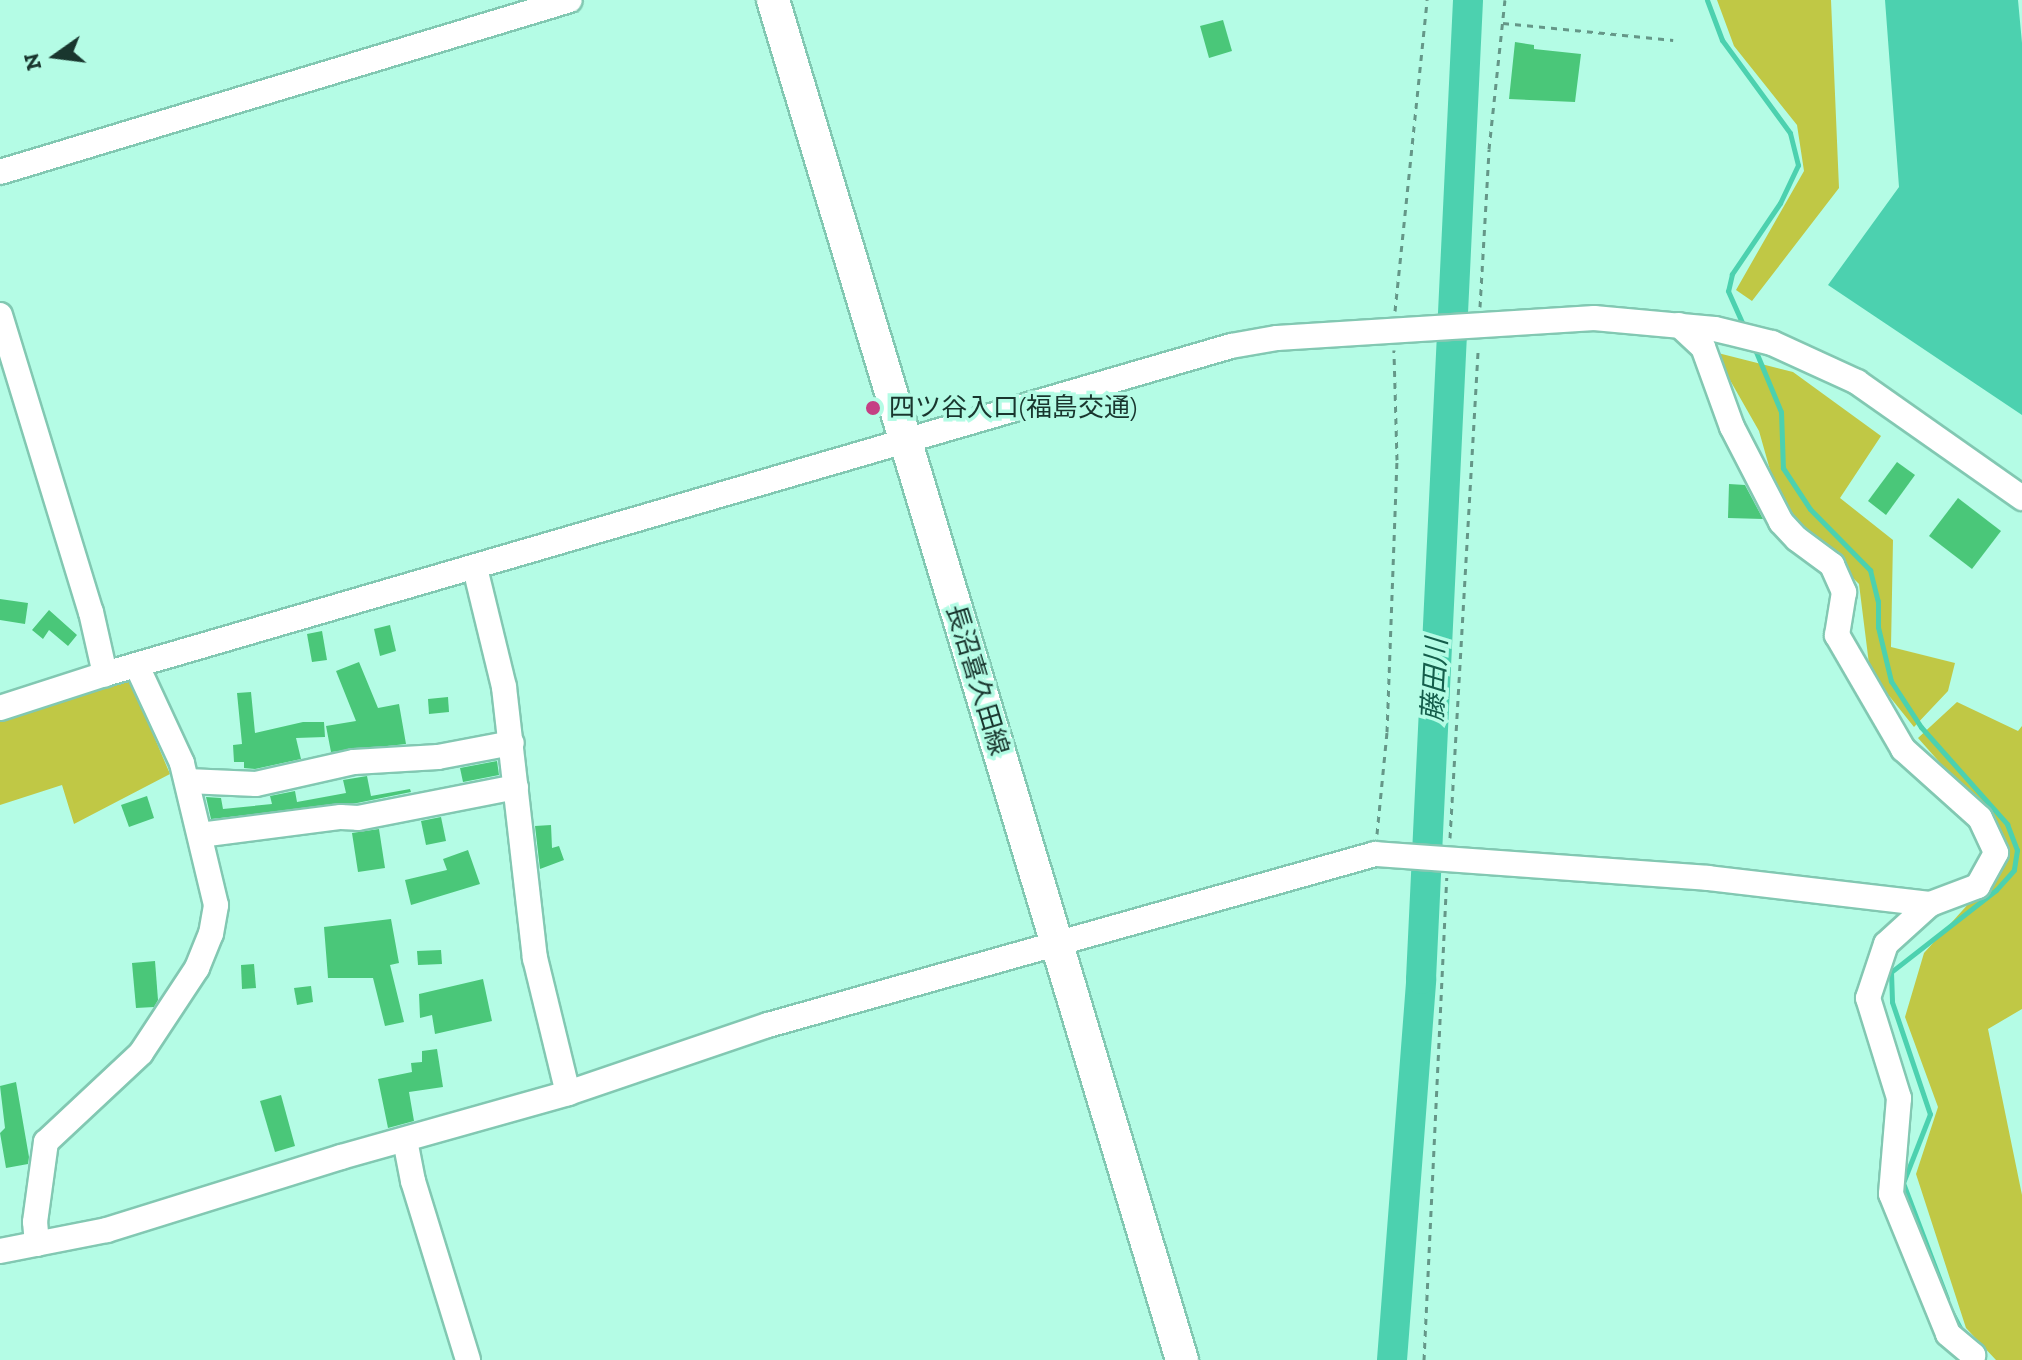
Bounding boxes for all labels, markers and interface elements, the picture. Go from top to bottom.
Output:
north arrow [16,16,96,96]
text: N [17,51,47,73]
place label: 四ツ谷入口(福島交通) [889,392,1137,424]
marker: 四ツ谷入口(福島交通) [864,399,882,417]
street label: 長沼喜久田線 [939,601,1015,759]
water label: 藤田川 [1416,637,1454,723]

